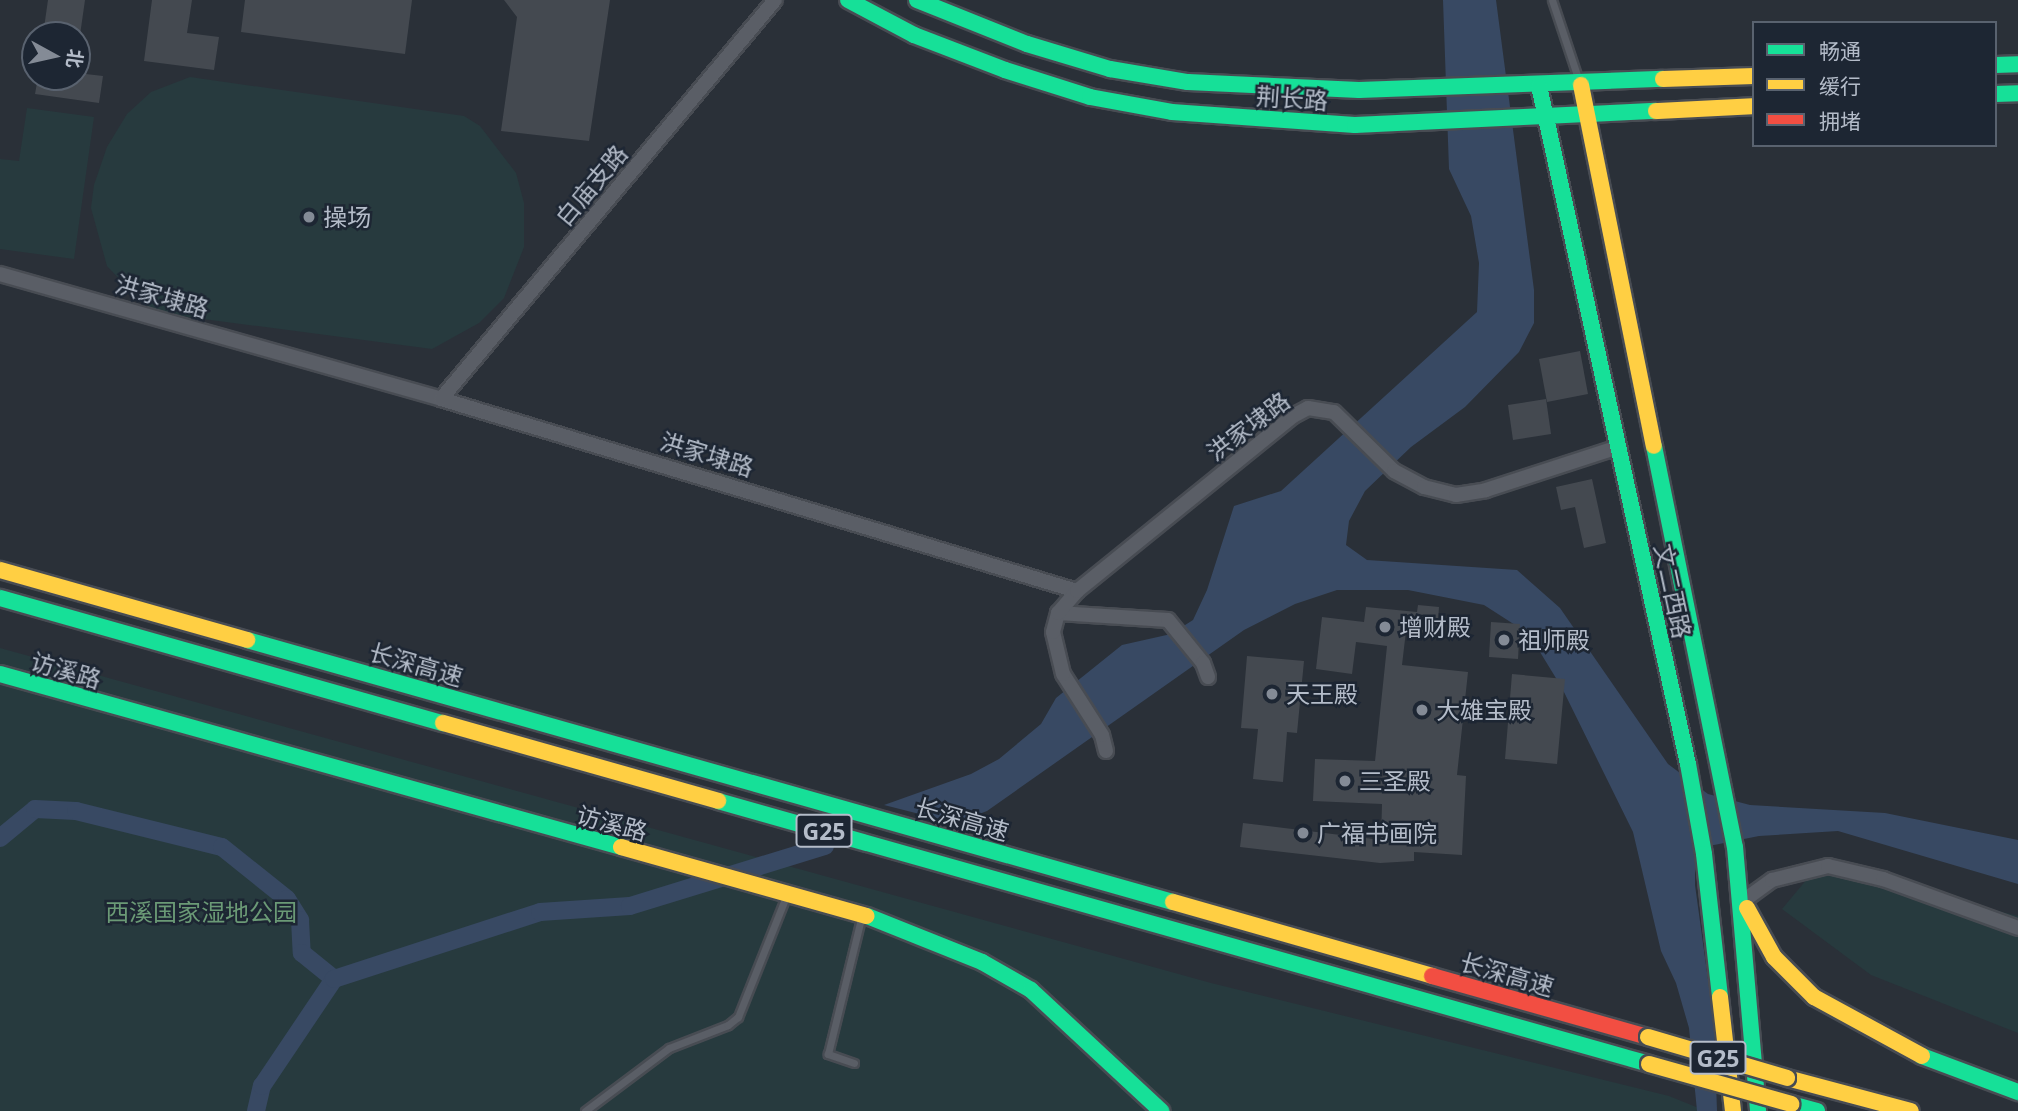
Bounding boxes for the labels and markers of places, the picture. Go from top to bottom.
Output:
place label: 操场 [323,203,371,231]
marker: 操场 [301,209,317,225]
place label: 增财殿 [1399,613,1471,641]
marker: 增财殿 [1377,619,1393,635]
place label: 祖师殿 [1518,626,1590,654]
marker: 祖师殿 [1496,632,1512,648]
place label: 天王殿 [1286,680,1358,708]
marker: 天王殿 [1264,686,1280,702]
place label: 大雄宝殿 [1436,696,1532,724]
marker: 大雄宝殿 [1414,702,1430,718]
place label: 三圣殿 [1359,767,1431,795]
marker: 三圣殿 [1337,773,1353,789]
place label: 广福书画院 [1317,819,1437,847]
marker: 广福书画院 [1295,825,1311,841]

